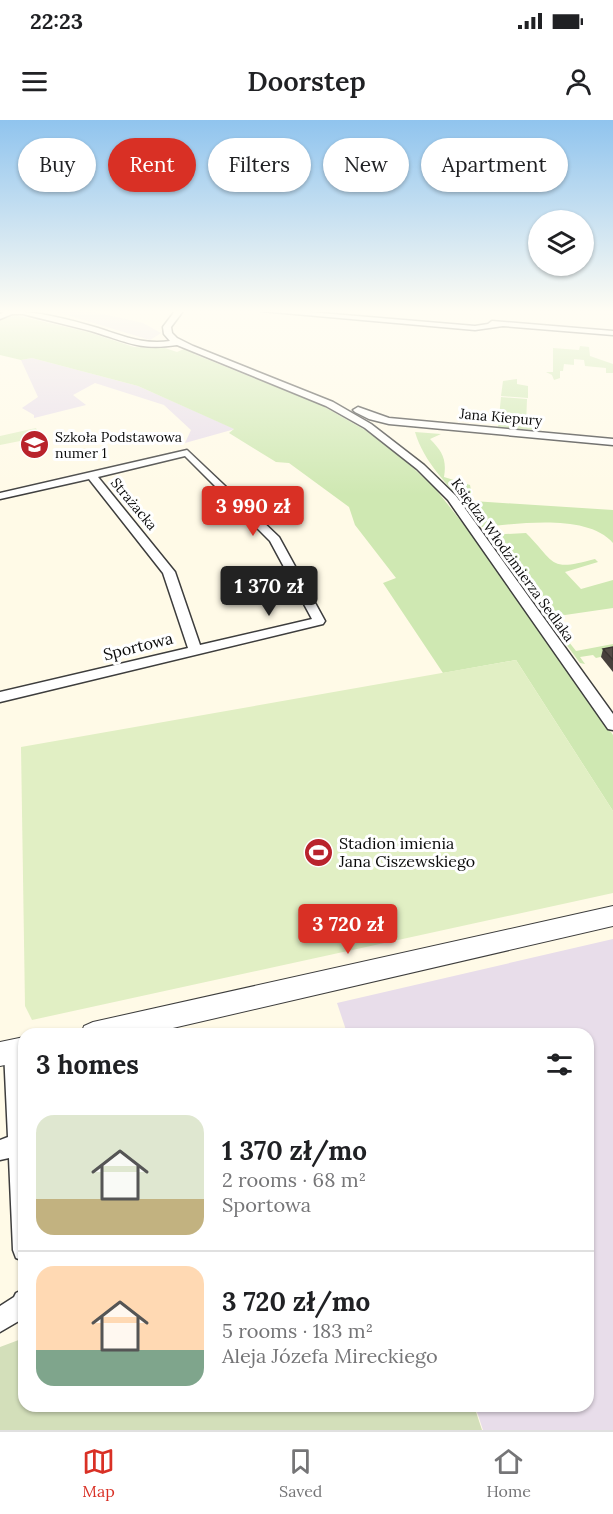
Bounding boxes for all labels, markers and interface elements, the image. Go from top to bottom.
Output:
text: 22:23 [30,7,83,35]
text: Doorstep [247,64,366,98]
icon: menu [18,65,51,98]
icon: person [562,65,595,98]
chip: Buy [18,138,96,192]
chip: Rent [108,138,196,192]
chip: Filters [208,138,311,192]
chip: New [323,138,409,192]
chip: Apartment [421,138,568,192]
map controls [528,210,594,276]
button: layers [528,210,594,276]
street label: Jana Kiepury [458,404,544,430]
place label: Szkoła Podstawowa numer 1 [55,428,182,462]
school or university icon: Szkoła Podstawowa numer 1 [18,429,50,461]
street label: Strażacka [107,474,161,534]
street label: Księdza Włodzimierza Sedlaka [448,475,578,645]
pin: 3 990 zł [191,486,315,537]
text: 3 990 zł [216,493,290,518]
pin: 1 370 zł [207,566,331,617]
text: 1 370 zł [235,573,303,598]
street label: Sportowa [101,628,175,664]
place label: Stadion imienia Jana Ciszewskiego [338,833,475,871]
sports icon: Stadion imienia Jana Ciszewskiego [302,836,334,868]
pin: 3 720 zł [286,904,410,955]
text: 3 720 zł [312,911,384,936]
text: 3 homes [36,1048,139,1081]
icon: filters [543,1048,576,1081]
text: 1 370 zł/mo [222,1134,367,1167]
icon: home [84,1139,156,1211]
text: 2 rooms · 68 m² [222,1167,366,1192]
text: Sportowa [222,1192,311,1217]
text: 3 720 zł/mo [222,1285,370,1318]
icon: home [84,1290,156,1362]
text: 5 rooms · 183 m² [222,1318,373,1343]
text: Aleja Józefa Mireckiego [222,1343,438,1368]
tab: Map [82,1445,115,1501]
tab: Saved [279,1445,322,1501]
tab: Home [486,1445,531,1501]

